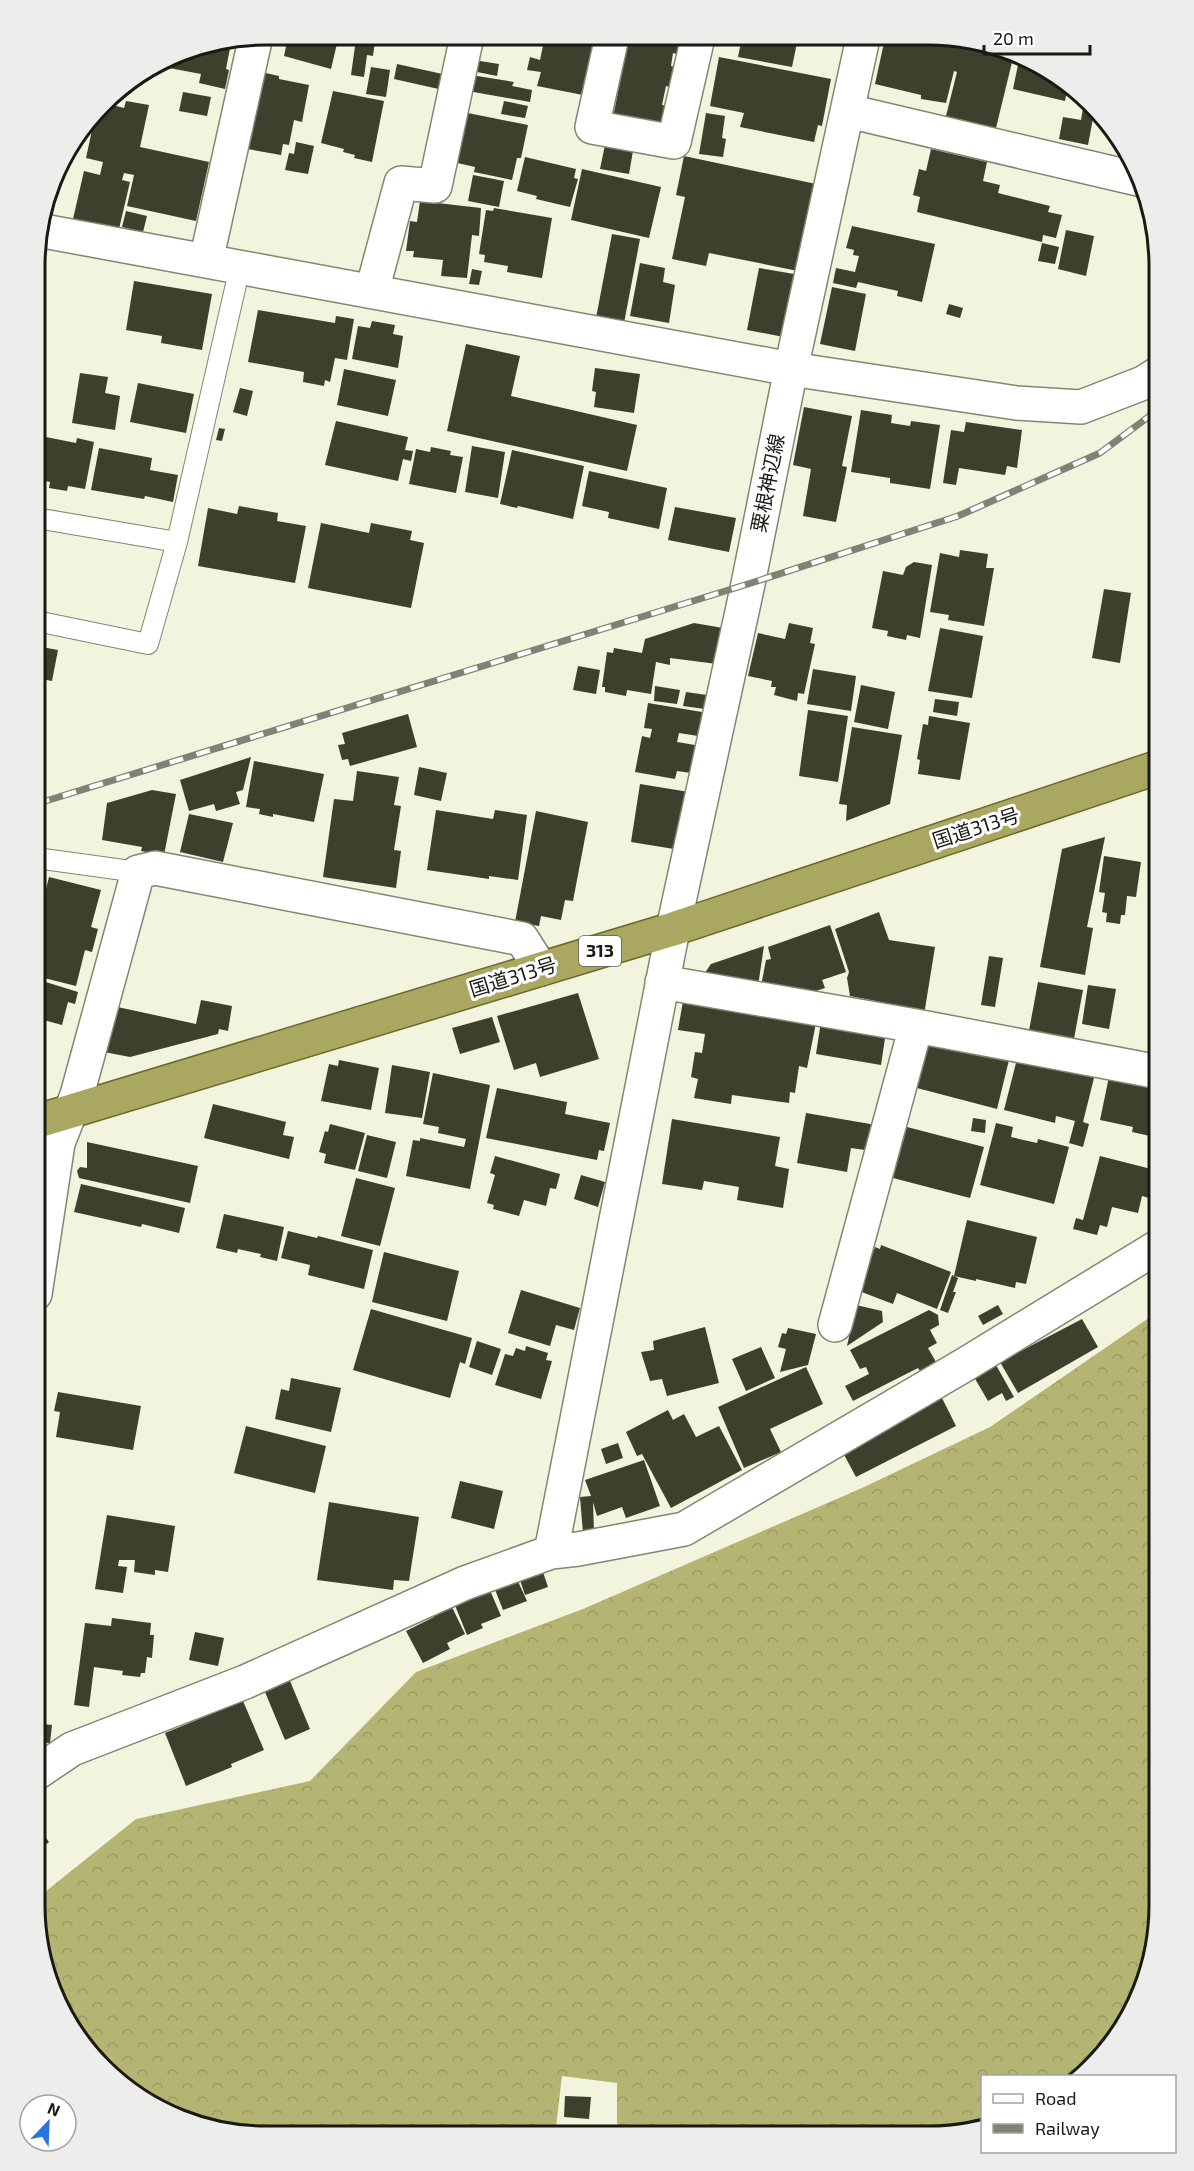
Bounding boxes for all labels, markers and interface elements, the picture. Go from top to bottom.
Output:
scale bar [984,18,1090,56]
text: 20 m [993,27,1034,49]
street label: 粟根神辺線 [746,431,788,534]
street label: 国道313号 [929,802,1022,852]
road number: 313 [579,936,621,966]
street label: 国道313号 [466,951,559,1001]
legend [981,2075,1176,2153]
text: Road [1035,2087,1076,2109]
north arrow [18,2093,78,2153]
text: N [45,2098,63,2120]
text: Railway [1035,2117,1100,2139]

